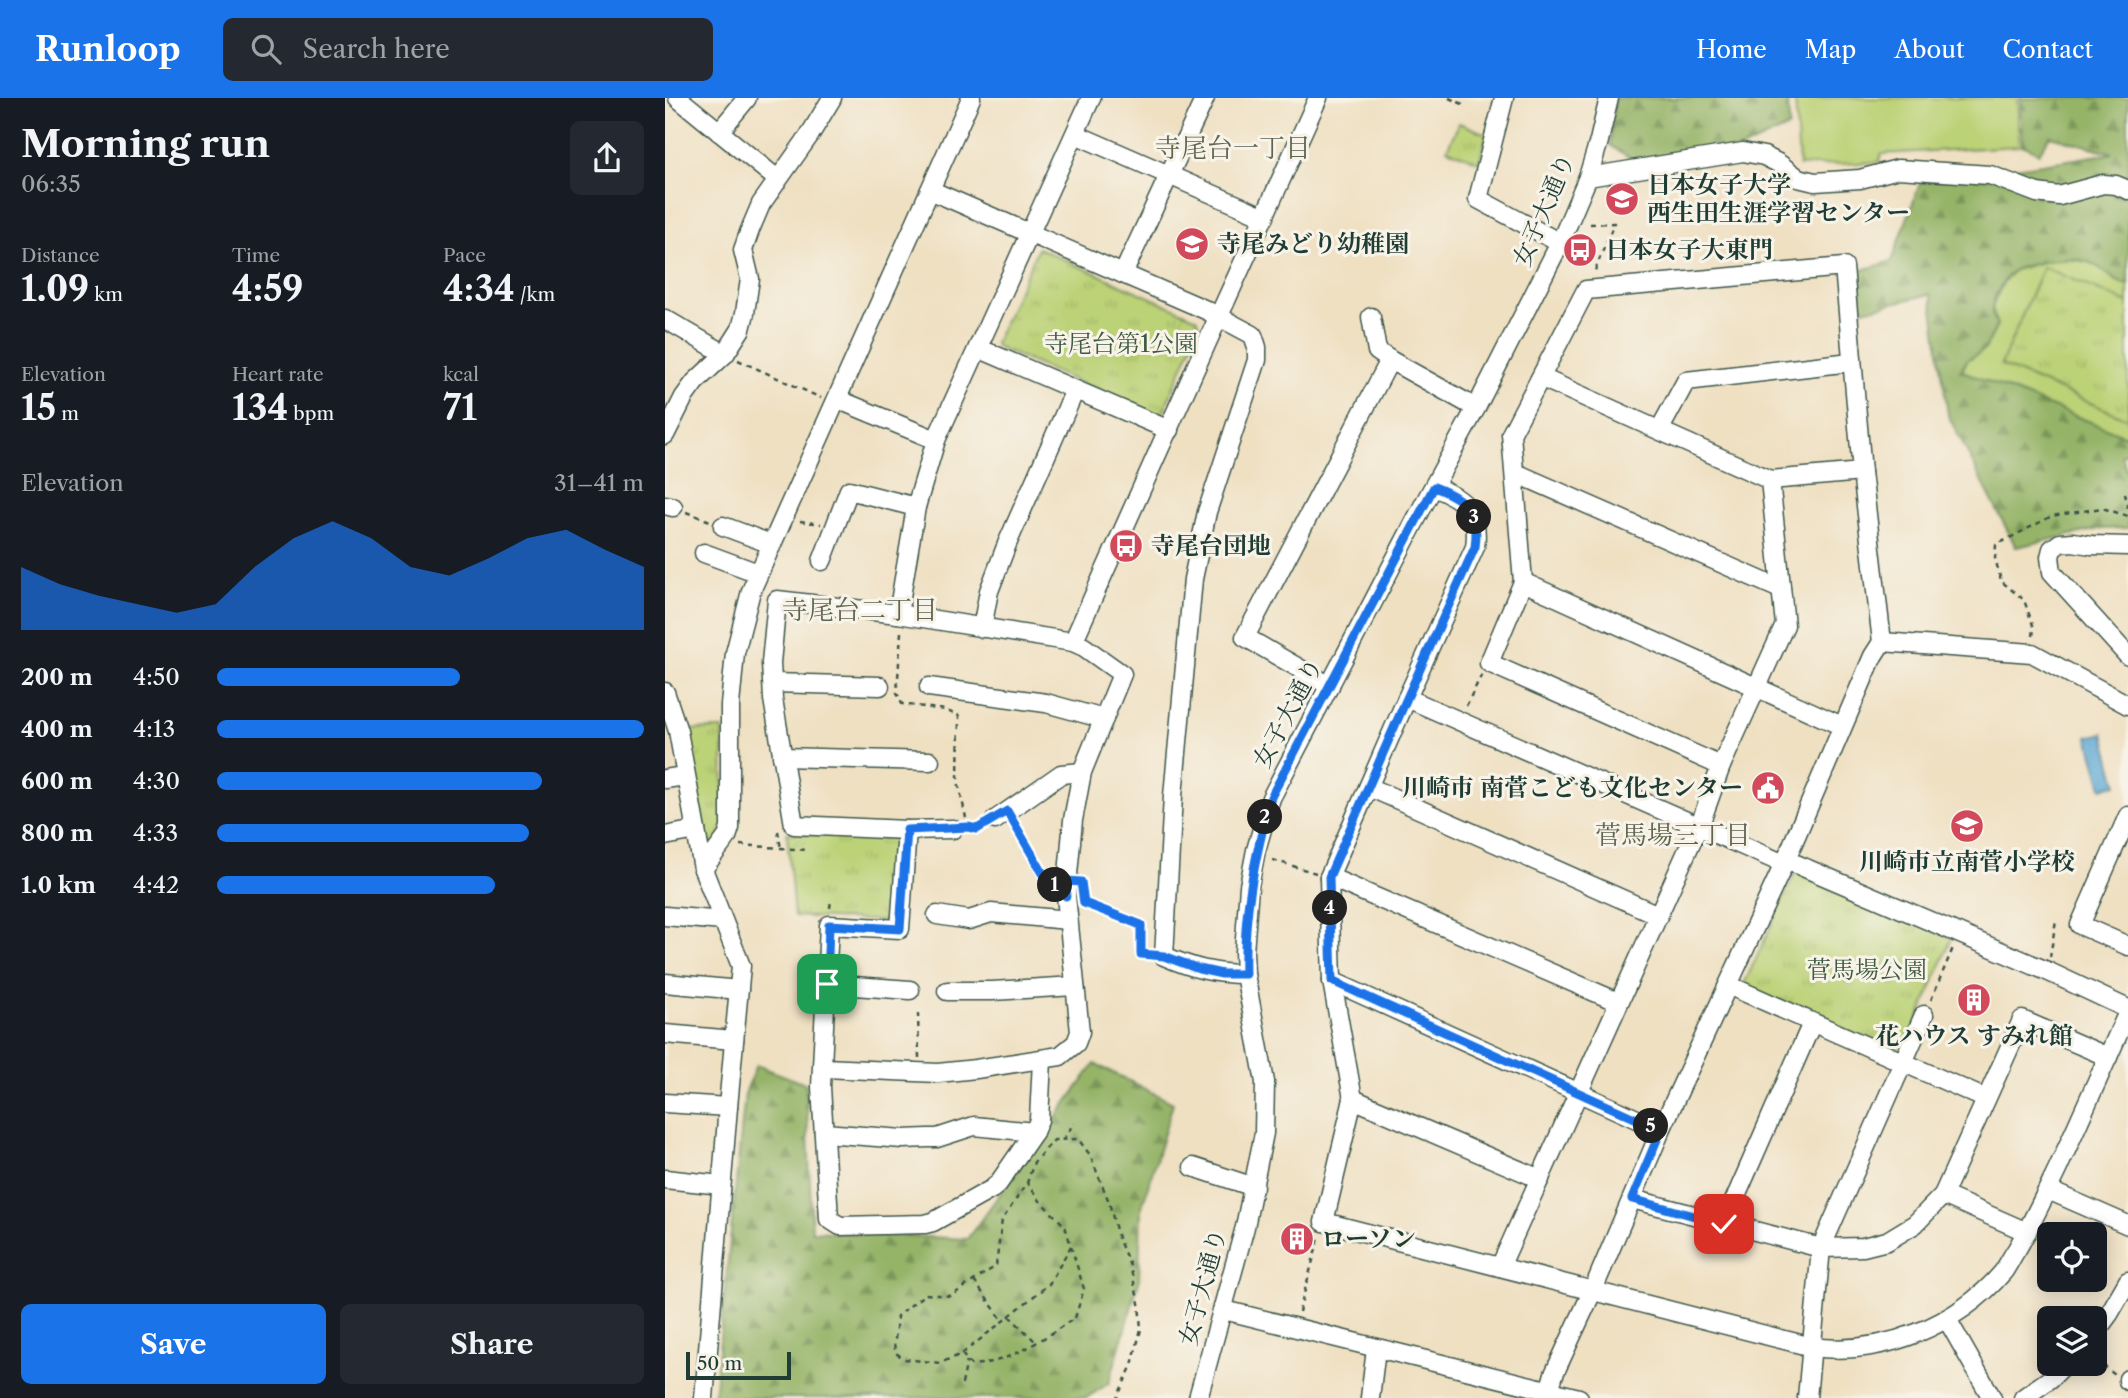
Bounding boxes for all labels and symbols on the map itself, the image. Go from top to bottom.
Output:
district label: 寺尾台一丁目 [1155,132,1311,164]
street label: 女子大通り [1507,149,1580,271]
place label: 日本女子大学 西生田生涯学習センター [1647,170,1910,227]
school or university icon: 日本女子大学 西生田生涯学習センター [1603,180,1641,218]
school or university icon: 寺尾みどり幼稚園 [1173,225,1211,263]
place label: 寺尾みどり幼稚園 [1217,229,1409,258]
bus stop icon: 日本女子大東門 [1561,231,1599,269]
place label: 日本女子大東門 [1605,235,1773,264]
park label: 寺尾台第1公園 [1044,329,1198,358]
pin: 3 [1457,500,1491,534]
bus stop icon: 寺尾台団地 [1107,527,1145,565]
place label: 寺尾台団地 [1151,531,1271,560]
district label: 寺尾台二丁目 [782,594,938,626]
street label: 女子大通り [1247,653,1329,773]
public building icon: 川崎市 南菅こども文化センター [1749,769,1787,807]
place label: 川崎市 南菅こども文化センター [1402,773,1743,802]
pin: 2 [1247,800,1283,834]
school or university icon: 川崎市立南菅小学校 [1948,807,1986,845]
district label: 菅馬場三丁目 [1595,819,1751,851]
place label: 川崎市立南菅小学校 [1859,847,2075,876]
pin: 1 [1037,868,1073,902]
pin: 4 [1313,890,1347,926]
pin [797,954,857,1014]
park label: 菅馬場公園 [1807,955,1927,984]
building icon: 花ハウス すみれ館 [1955,981,1993,1019]
place label: 花ハウス すみれ館 [1875,1021,2073,1050]
pin: 5 [1633,1108,1669,1144]
pin [1694,1194,1754,1254]
building icon: ローソン [1278,1220,1316,1258]
place label: ローソン [1321,1224,1416,1253]
street label: 女子大通り [1173,1225,1232,1349]
scale bar [686,1349,791,1381]

